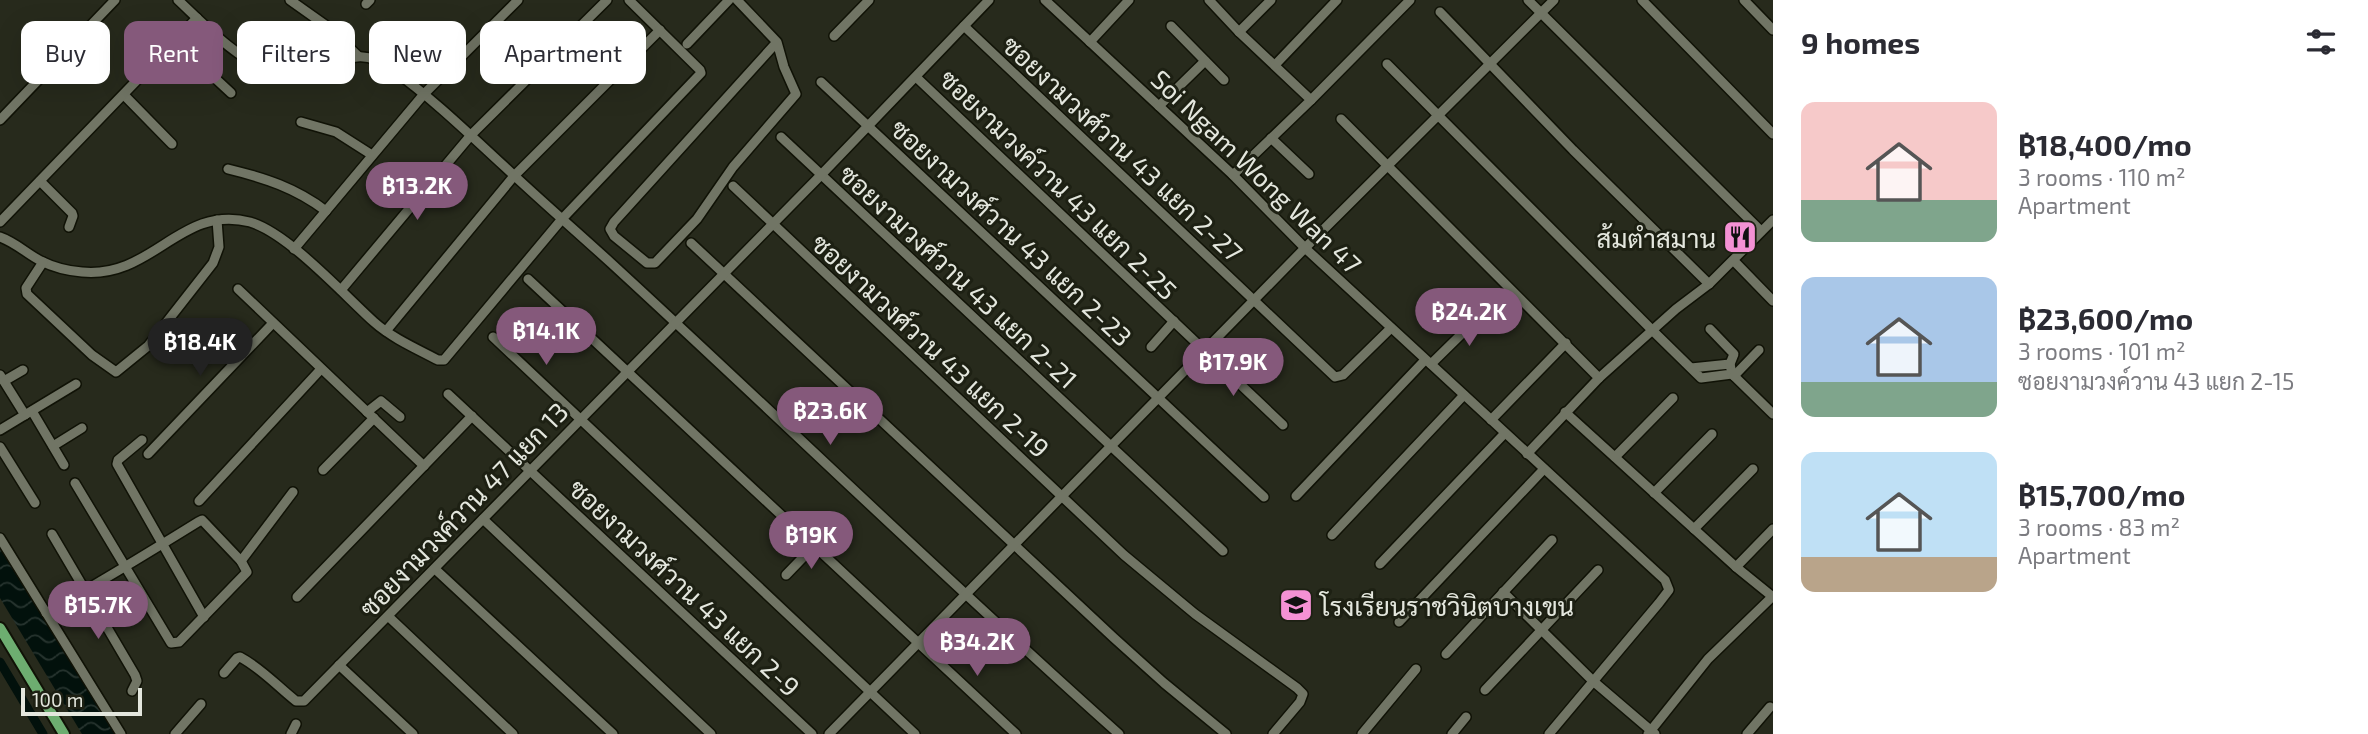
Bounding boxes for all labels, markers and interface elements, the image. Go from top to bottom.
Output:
chip: Buy [21,21,110,84]
chip: Rent [124,21,223,84]
chip: Filters [237,21,355,84]
chip: New [369,21,466,84]
chip: Apartment [480,21,646,84]
icon: filters [2302,23,2340,61]
text: 9 homes [1801,24,1920,60]
street label: ซอยงามวงศ์วาน 43 แยก 2-27 [997,29,1249,267]
street label: ซอยงามวงค์วาน 43 แยก 2-25 [934,63,1184,305]
street label: Soi Ngam Wong Wan 47 [1146,63,1368,279]
street label: ซอยงามวงศ์วาน 43 แยก 2-23 [885,112,1139,352]
text: ฿18,400/mo [2018,126,2192,162]
icon: home [1857,130,1941,214]
street label: ซอยงามวงศ์วาน 43 แยก 2-21 [834,158,1084,394]
pin: ฿13.2K [360,162,474,222]
text: 3 rooms · 110 m² [2018,163,2185,191]
text: ฿13.2K [382,171,452,199]
text: Apartment [2018,191,2131,219]
restaurant icon: ส้มตำสมาน [1721,218,1759,256]
place label: ส้มตำสมาน [1596,222,1716,253]
street label: ซอยงามวงศ์วาน 43 แยก 2-19 [806,227,1056,463]
pin: ฿24.2K [1412,288,1526,348]
text: ฿24.2K [1431,297,1507,325]
text: ฿23,600/mo [2018,300,2193,336]
icon: home [1857,305,1941,389]
pin: ฿14.1K [489,308,603,367]
text: ฿14.1K [512,316,580,344]
pin: ฿18.4K [143,318,257,378]
text: ฿18.4K [164,327,236,355]
text: 3 rooms · 101 m² [2018,337,2185,365]
pin: ฿17.9K [1176,338,1290,398]
text: ฿17.9K [1199,347,1267,375]
text: ซอยงามวงค์วาน 43 แยก 2-15 [2018,367,2294,395]
pin: ฿23.6K [773,388,887,447]
street label: ซอยงามวงค์วาน 47 แยก 13 [352,395,574,623]
text: ฿23.6K [793,396,867,424]
street label: ซอยงามวงศ์วาน 43 แยก 2-9 [563,472,807,702]
text: ฿15,700/mo [2018,476,2185,512]
icon: home [1857,480,1941,564]
pin: ฿19K [770,512,852,571]
text: 3 rooms · 83 m² [2018,513,2180,541]
text: ฿19K [785,520,837,548]
text: Apartment [2018,541,2131,569]
pin: ฿15.7K [41,582,155,641]
school or university icon: โรงเรียนราชวินิตบางเขน [1277,586,1315,624]
text: ฿15.7K [64,590,132,618]
place label: โรงเรียนราชวินิตบางเขน [1318,590,1574,621]
pin: ฿34.2K [920,618,1034,678]
text: ฿34.2K [939,627,1015,655]
scale bar [21,685,142,717]
text: 100 m [32,688,83,711]

